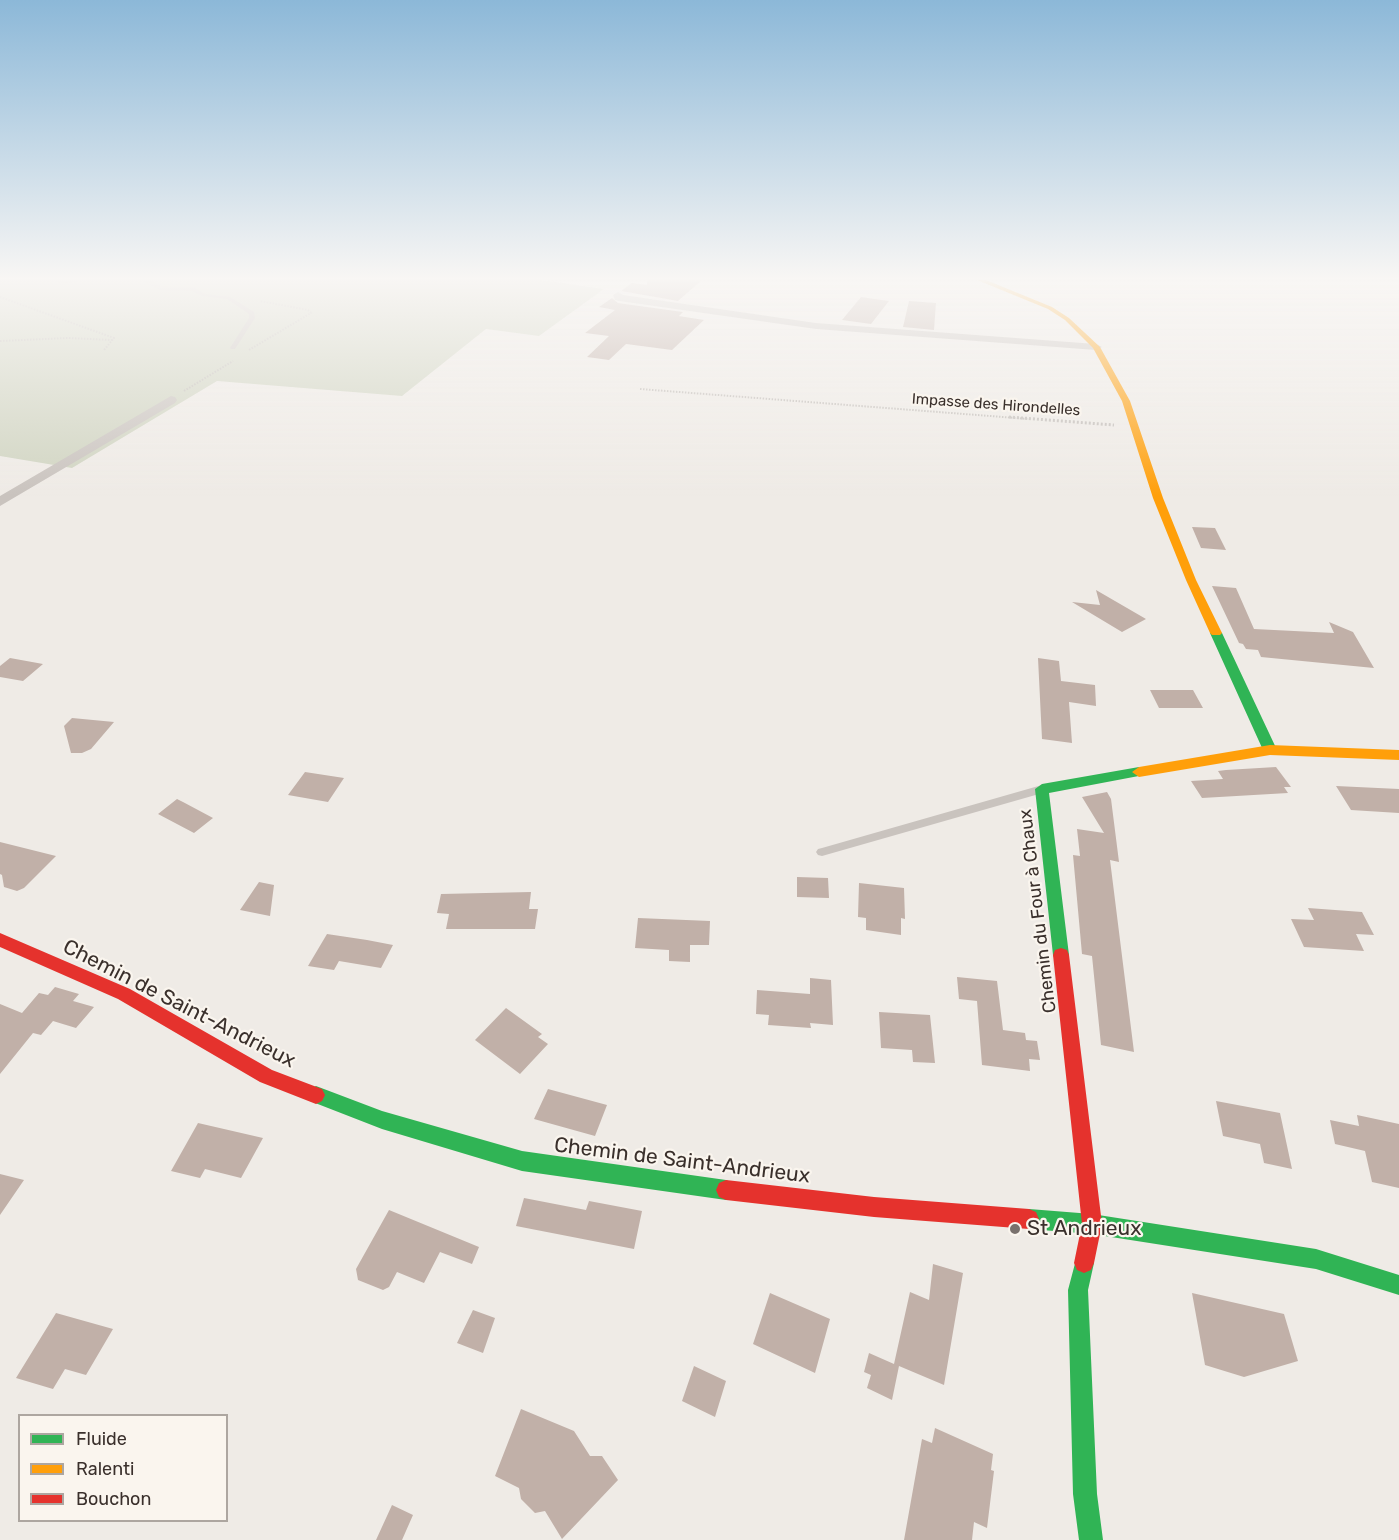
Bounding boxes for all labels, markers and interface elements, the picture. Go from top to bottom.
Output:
street label: Impasse des Hirondelles [911,390,1081,420]
street label: Chemin du Four à Chaux [1015,808,1061,1014]
street label: Chemin de Saint-Andrieux [59,934,299,1074]
street label: Chemin de Saint-Andrieux [553,1133,811,1189]
place label: St Andrieux [1027,1216,1141,1242]
marker: St Andrieux [1008,1222,1022,1236]
legend [18,1414,228,1522]
text: Fluide [76,1428,127,1450]
text: Ralenti [76,1458,134,1480]
text: Bouchon [76,1488,151,1510]

